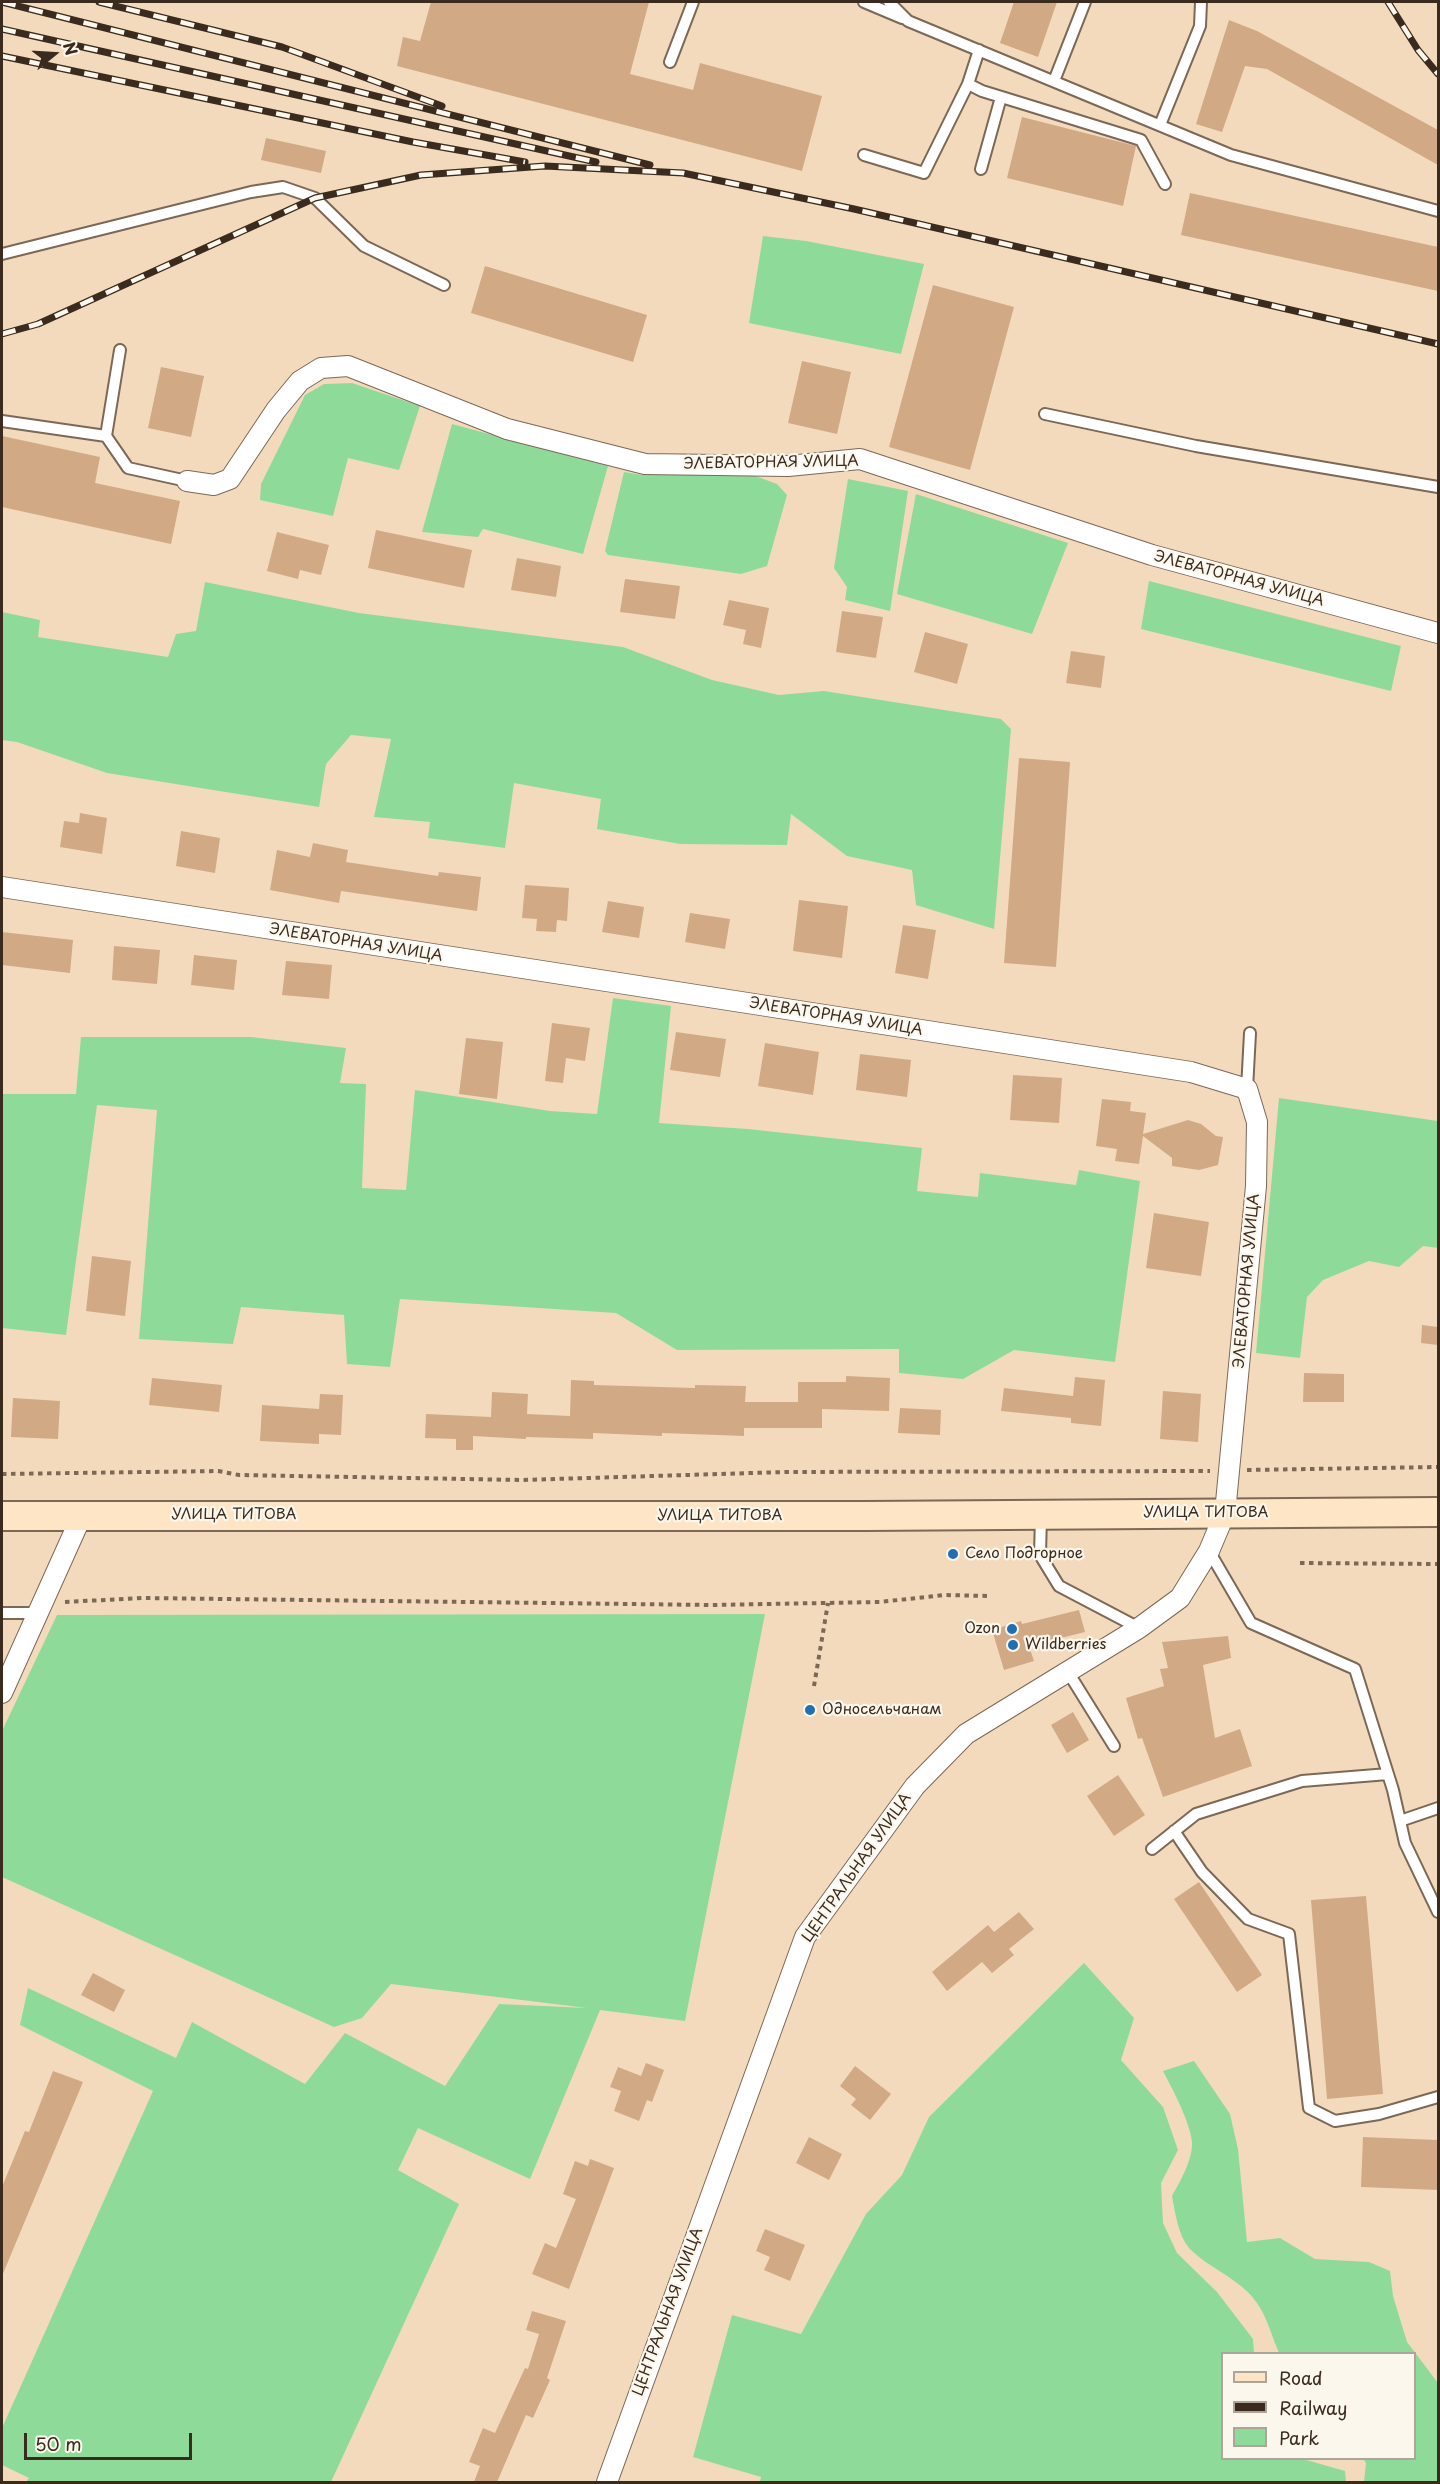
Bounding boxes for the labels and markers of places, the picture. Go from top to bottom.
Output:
place label: Село Подгорное [965,1545,1083,1563]
marker: Село Подгорное [946,1547,960,1561]
place label: Ozon [964,1620,1000,1638]
marker: Ozon [1005,1622,1019,1636]
place label: Wildberries [1025,1636,1106,1654]
marker: Wildberries [1006,1638,1020,1652]
place label: Односельчанам [822,1701,942,1719]
marker: Односельчанам [803,1703,817,1717]

